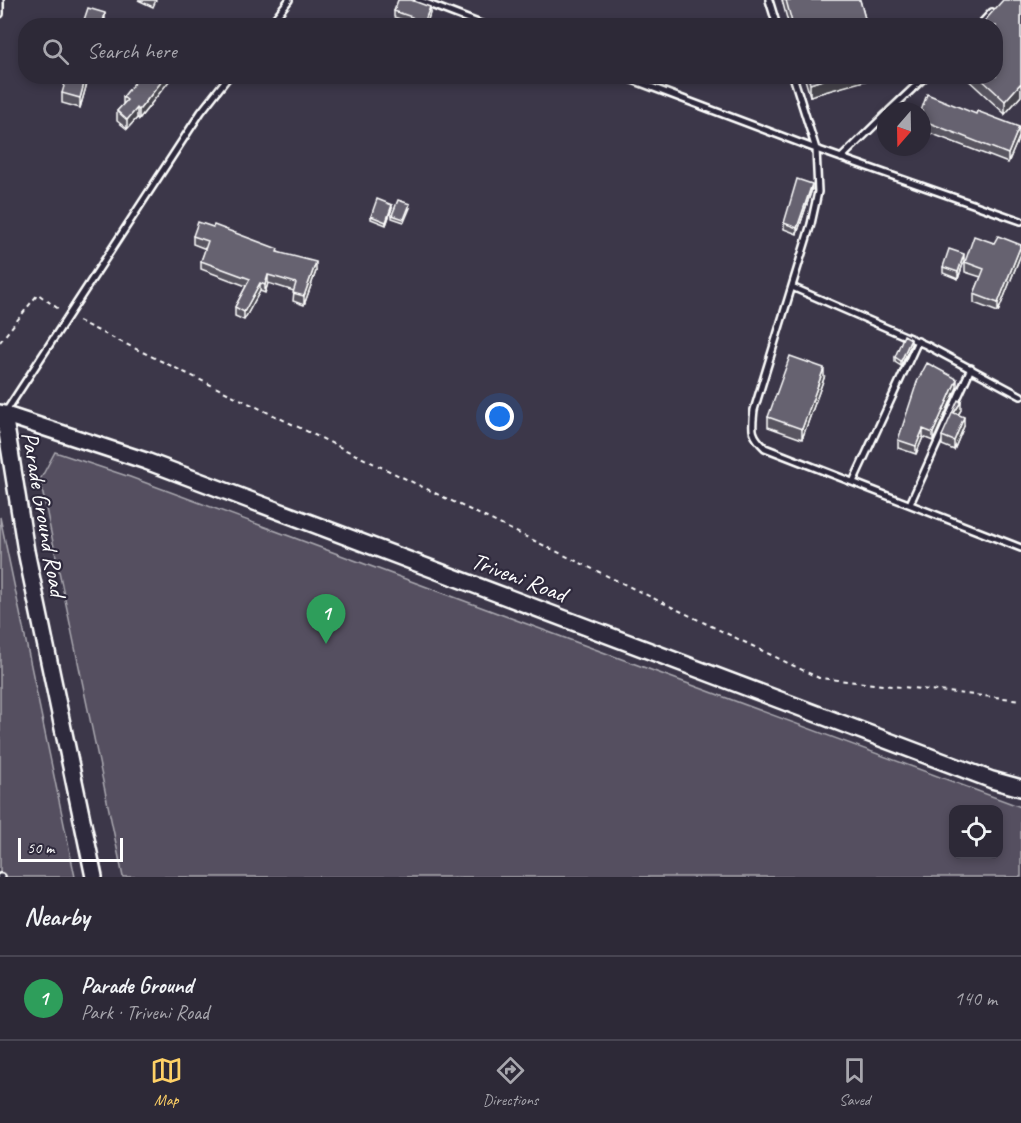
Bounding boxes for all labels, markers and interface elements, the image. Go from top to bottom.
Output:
search box [18,18,1003,84]
icon: search [39,35,72,68]
text: Search here [87,37,177,65]
north arrow [877,102,931,156]
your location [485,402,514,431]
street label: Parade Ground Road [15,429,74,602]
street label: Triveni Road [467,545,574,610]
pin: 1 [306,594,346,644]
map controls [949,805,1003,859]
button: locate [949,805,1003,859]
scale bar [18,835,123,862]
text: 50 m [27,838,54,858]
text: Nearby [24,900,89,933]
text: Parade Ground [81,972,193,1000]
text: 1 [39,986,48,1011]
text: 140 m [954,986,997,1011]
text: Park · Triveni Road [81,1000,209,1025]
tab: Map [150,1054,183,1110]
tab: Directions [483,1054,538,1110]
tab: Saved [838,1054,871,1110]

